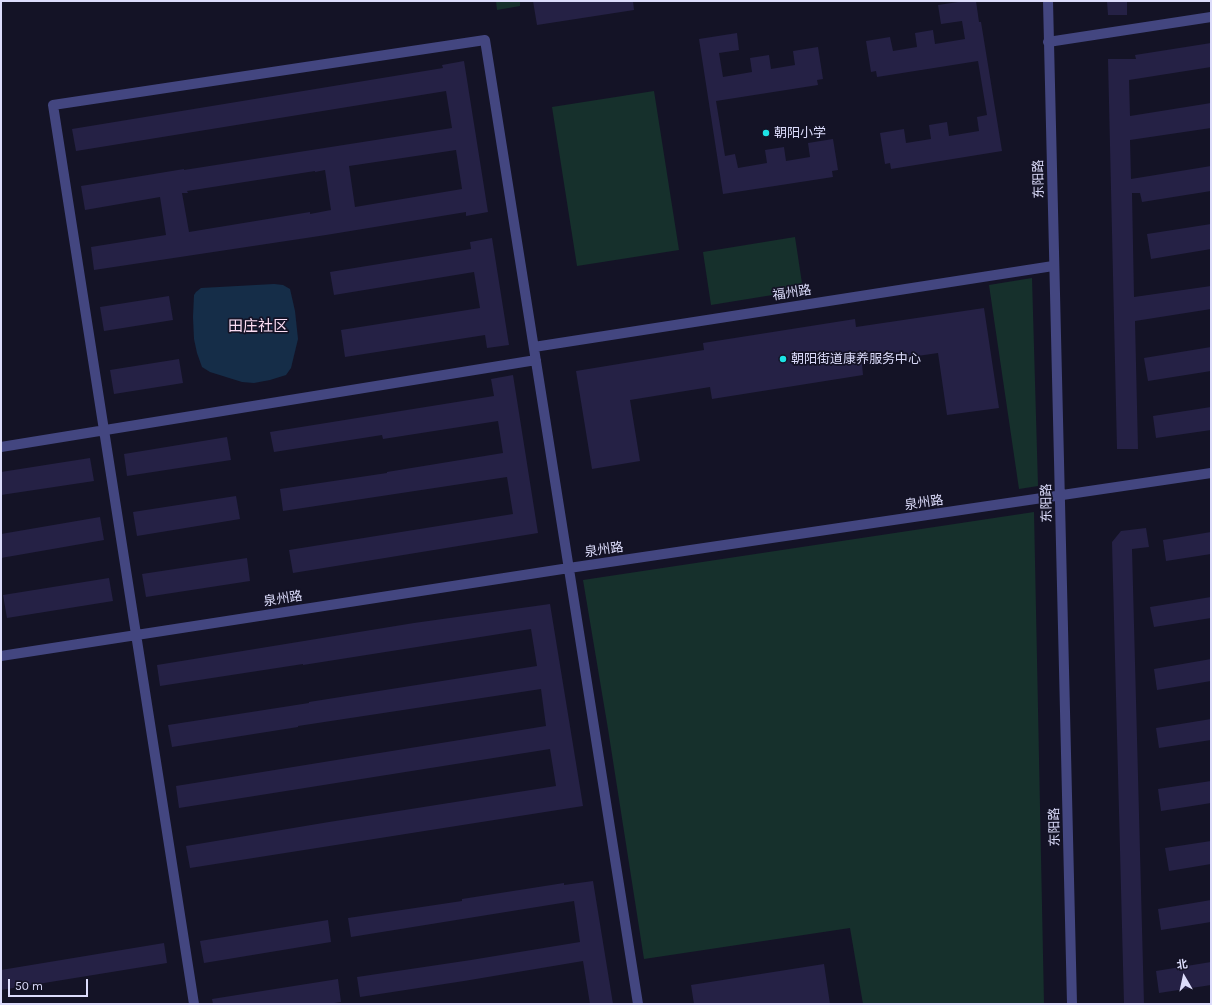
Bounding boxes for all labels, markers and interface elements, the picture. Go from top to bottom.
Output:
place label: 朝阳小学 [774,125,826,141]
marker: 朝阳小学 [761,128,771,138]
street label: 东阳路 [1031,159,1047,199]
street label: 福州路 [772,282,812,304]
district label: 田庄社区 [228,318,288,336]
place label: 朝阳街道康养服务中心 [791,351,921,367]
marker: 朝阳街道康养服务中心 [778,354,788,364]
street label: 东阳路 [1039,483,1055,523]
street label: 泉州路 [904,493,944,513]
street label: 泉州路 [584,540,624,560]
street label: 泉州路 [263,588,303,610]
street label: 东阳路 [1047,807,1063,847]
north arrow [1164,957,1204,997]
text: 北 [1176,957,1188,972]
scale bar [10,971,90,997]
text: 50 m [15,979,43,993]

